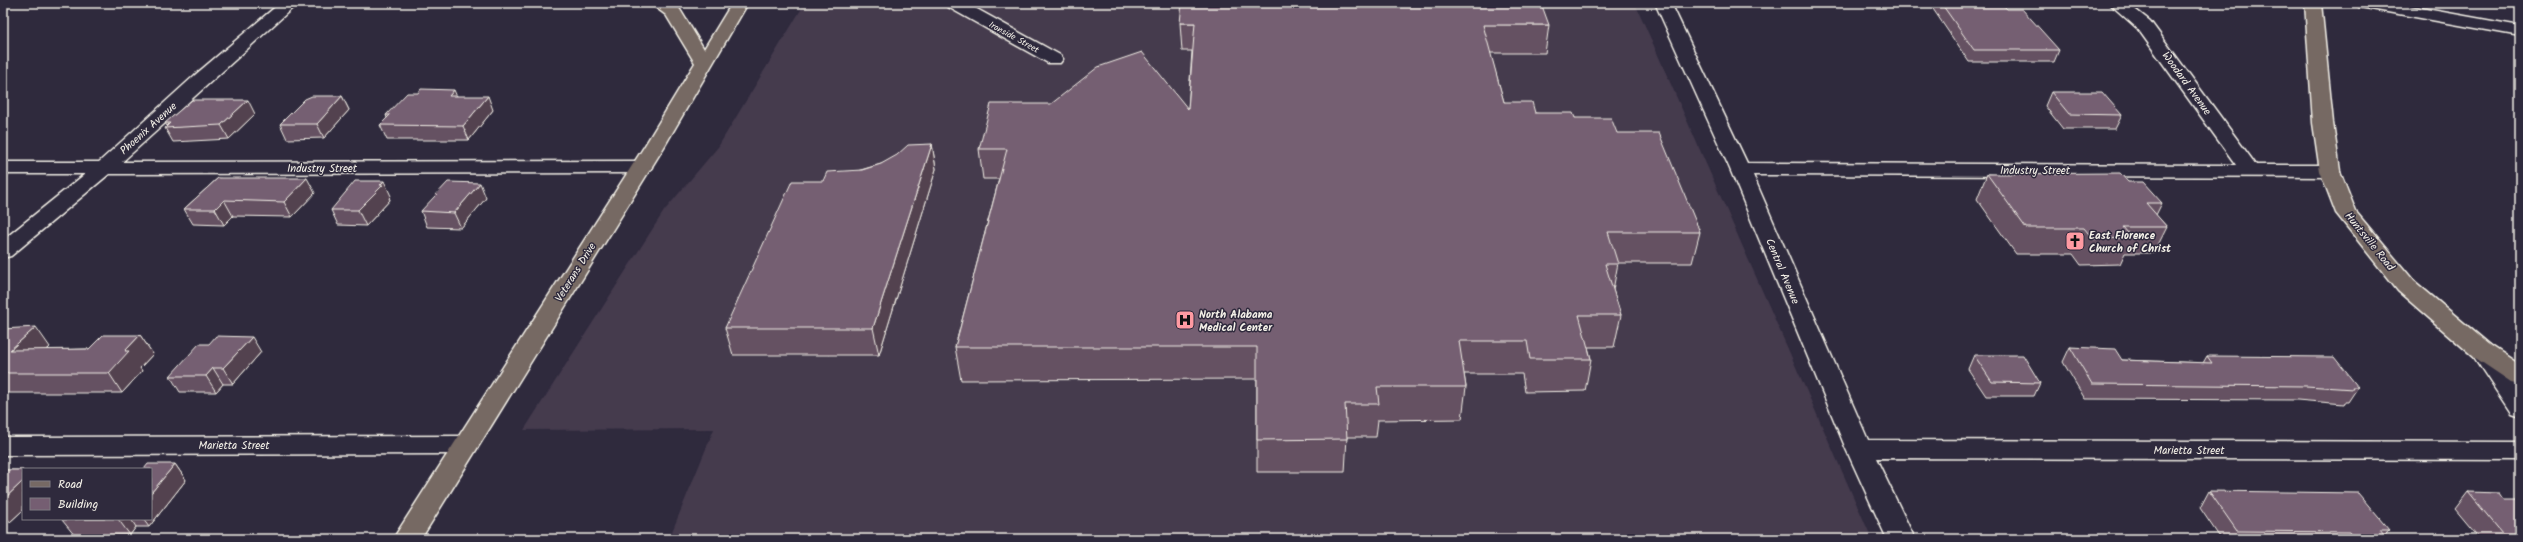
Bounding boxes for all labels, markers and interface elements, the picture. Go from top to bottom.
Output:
street label: Ironside Street [986,17,1042,58]
street label: Woodard Avenue [2157,48,2216,119]
street label: Phoenix Avenue [116,98,181,159]
street label: Industry Street [287,160,358,178]
street label: Industry Street [2000,162,2071,180]
street label: Huntsville Road [2340,208,2399,275]
place label: East Florence Church of Christ [2089,227,2172,258]
church icon: East Florence Church of Christ [2064,230,2086,252]
street label: Central Avenue [1760,236,1804,307]
street label: Veterans Drive [551,239,601,306]
place label: North Alabama Medical Center [1199,306,1273,337]
hospital icon: North Alabama Medical Center [1174,309,1196,331]
street label: Marietta Street [198,437,270,455]
street label: Marietta Street [2153,442,2225,460]
legend [22,468,152,520]
text: Road [58,475,83,494]
text: Building [58,495,98,514]

